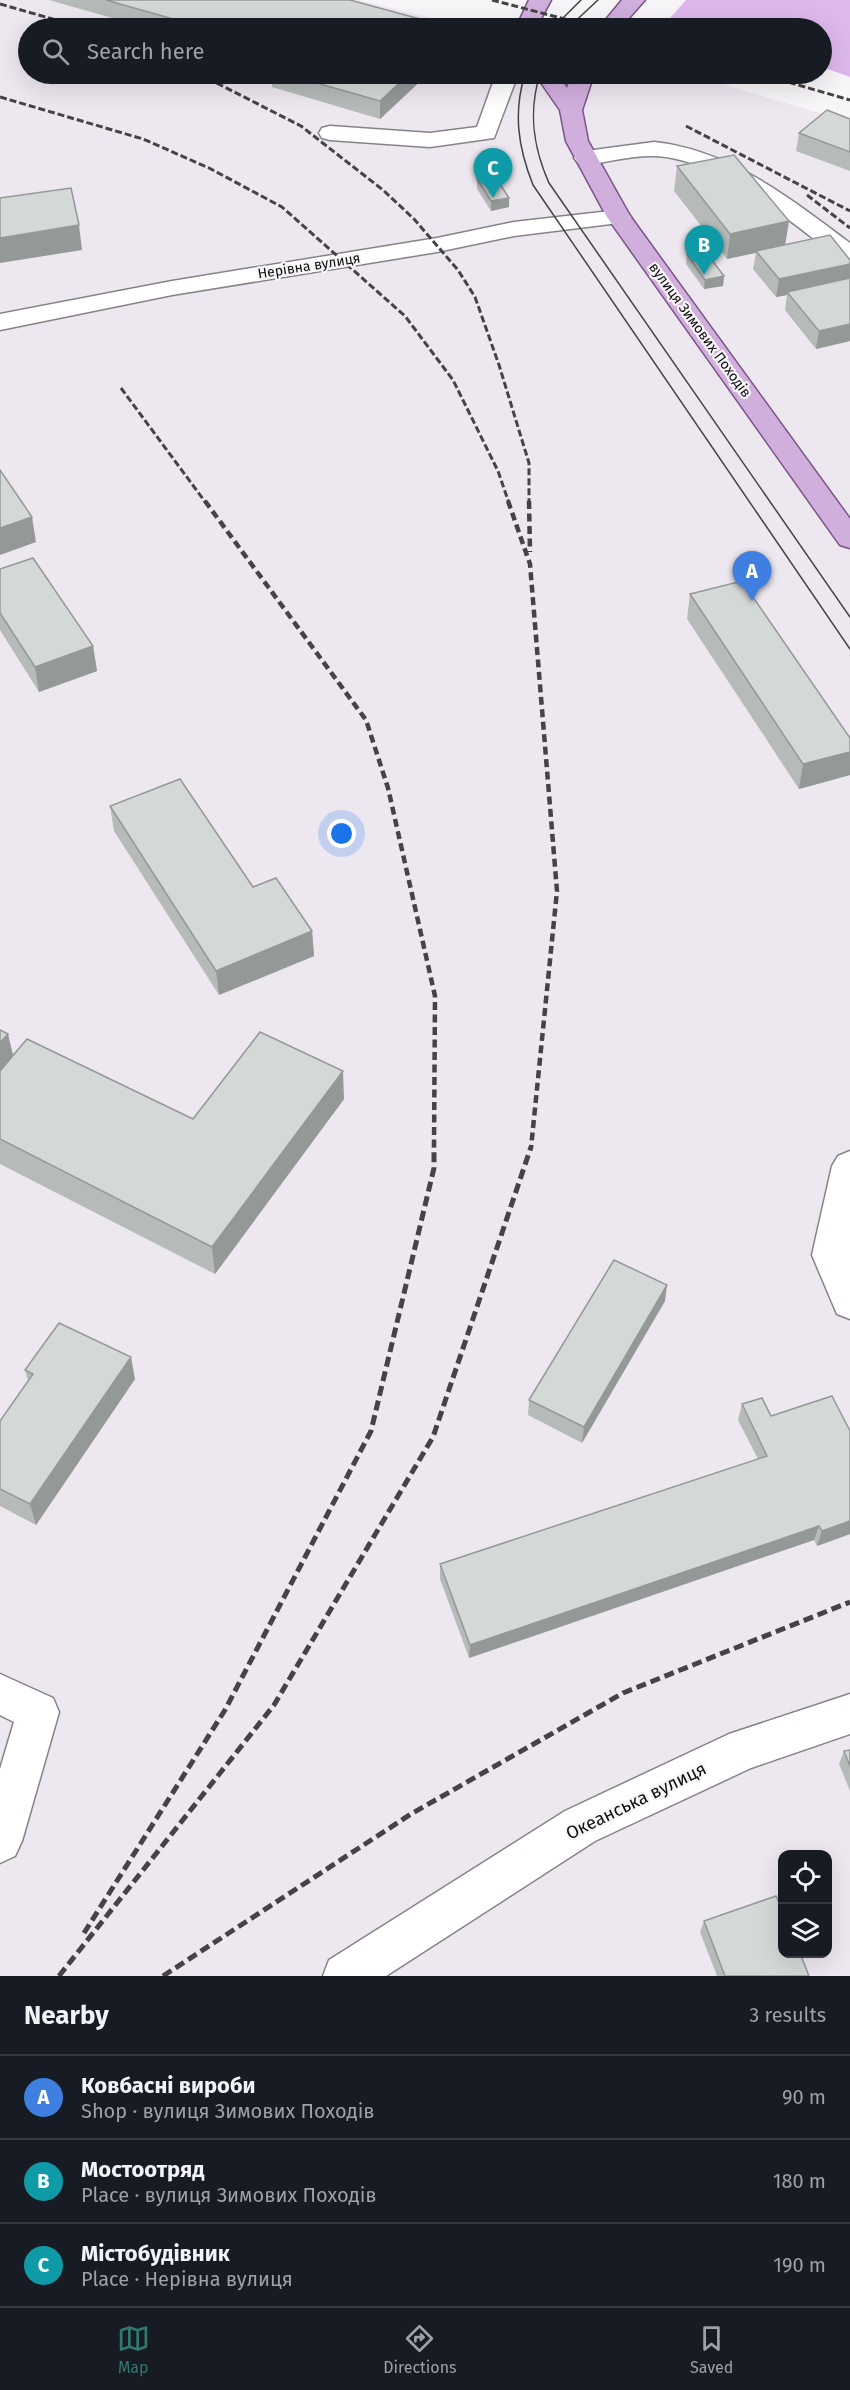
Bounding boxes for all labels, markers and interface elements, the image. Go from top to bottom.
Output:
search box [18,18,832,84]
icon: search [39,35,72,68]
text: Search here [87,38,205,65]
pin: C [474,148,512,198]
pin: B [684,226,724,275]
street label: Нерівна вулиця [256,249,362,283]
street label: вулиця Зимових Походів [645,259,755,401]
pin: A [732,552,771,601]
your location [327,819,356,848]
street label: Океанська вулиця [562,1757,710,1845]
map controls [778,1850,832,1958]
button: locate [778,1850,832,1904]
button: layers [778,1904,832,1958]
text: Nearby [24,2000,109,2031]
text: 3 results [749,2003,826,2027]
text: Ковбасні вироби [81,2072,256,2099]
text: A [38,2085,49,2109]
text: 90 m [782,2085,826,2109]
text: Shop · вулиця Зимових Походів [81,2099,375,2123]
text: Мостоотряд [81,2156,204,2183]
text: B [37,2169,50,2193]
text: 180 m [773,2169,826,2193]
text: Place · вулиця Зимових Походів [81,2183,377,2207]
text: Містобудівник [81,2240,230,2267]
text: C [38,2253,49,2277]
text: 190 m [773,2253,826,2277]
text: Place · Нерівна вулиця [81,2267,293,2291]
tab: Map [117,2322,150,2377]
tab: Directions [383,2322,457,2377]
tab: Saved [690,2322,733,2377]

